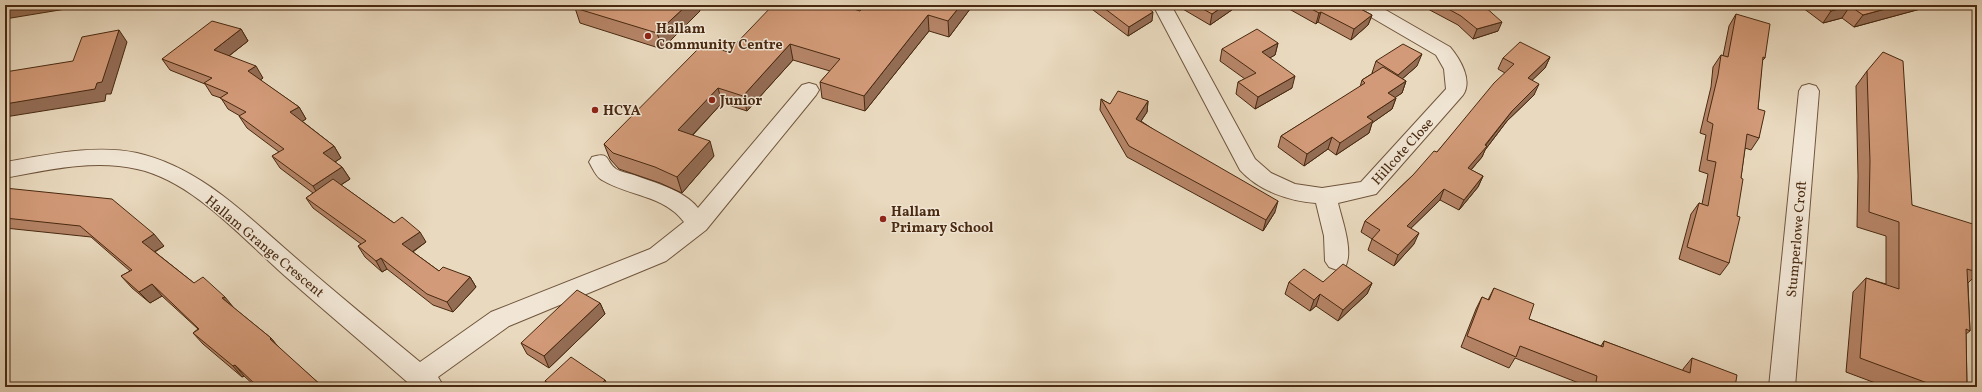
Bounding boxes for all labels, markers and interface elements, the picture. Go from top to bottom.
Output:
place label: Hallam Community Centre [656,20,783,55]
marker: Hallam Community Centre [643,31,653,41]
place label: Junior [719,92,762,111]
marker: Junior [707,95,717,105]
place label: HCYA [603,102,641,121]
marker: HCYA [590,105,600,115]
street label: Hillcote Close [1368,114,1439,190]
street label: Stumperlowe Croft [1783,180,1812,298]
street label: Hallam Grange Crescent [201,192,328,303]
place label: Hallam Primary School [891,203,994,238]
marker: Hallam Primary School [878,214,888,224]

